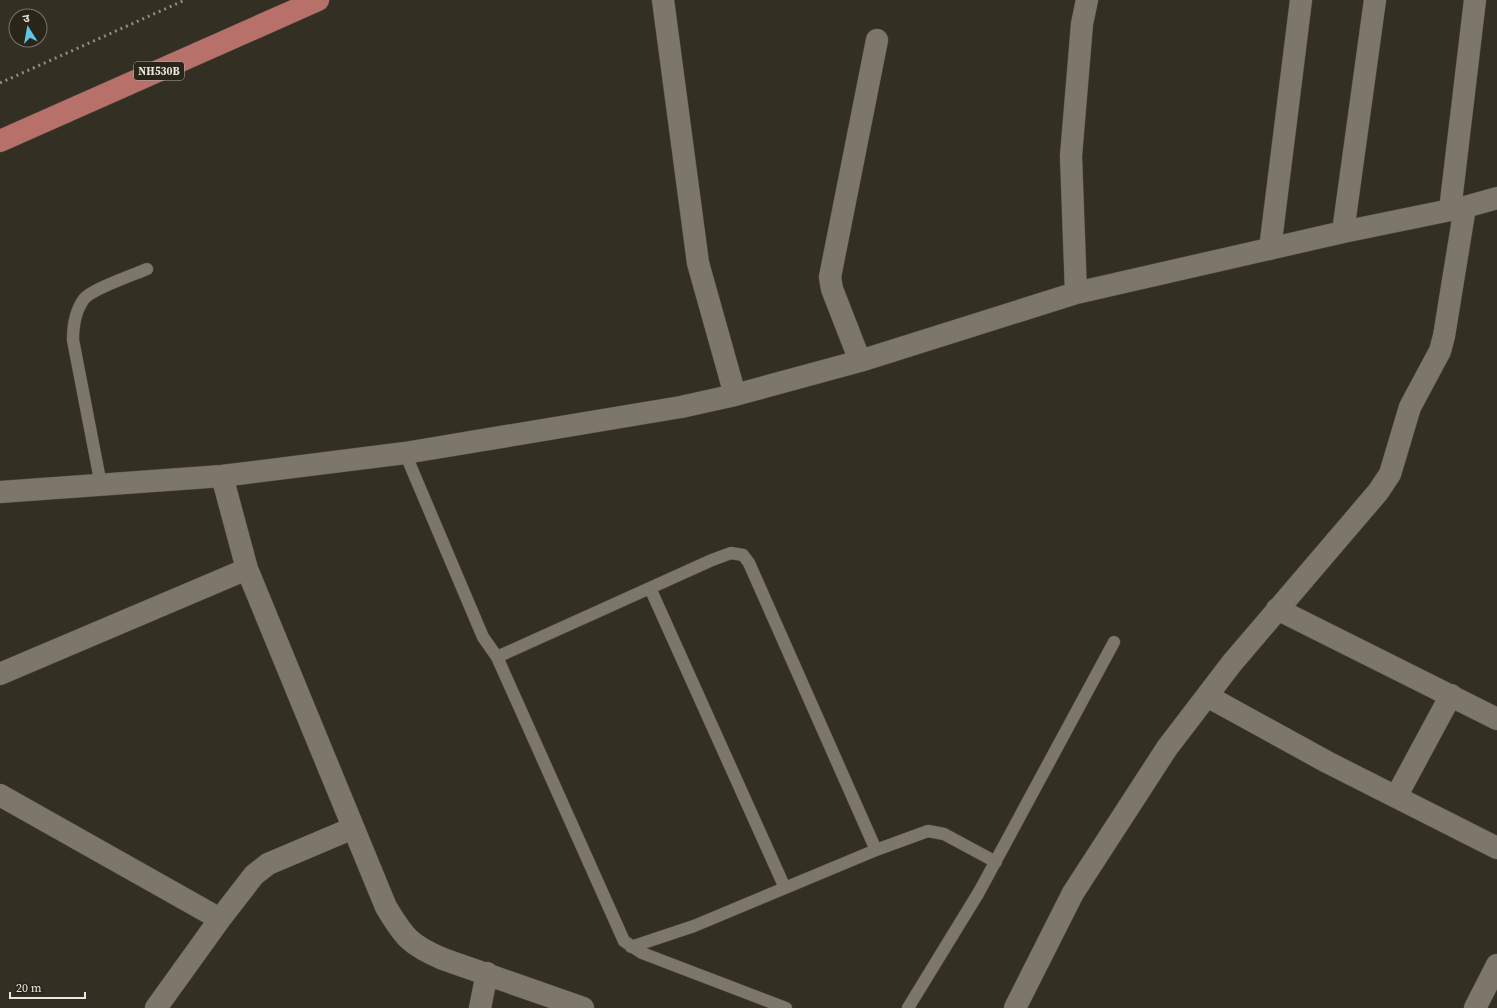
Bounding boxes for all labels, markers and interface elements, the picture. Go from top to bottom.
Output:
north arrow [8,8,48,48]
text: उ [22,11,31,27]
road number: NH530B [134,62,184,80]
scale bar [10,974,85,1000]
text: 20 m [16,980,42,996]

